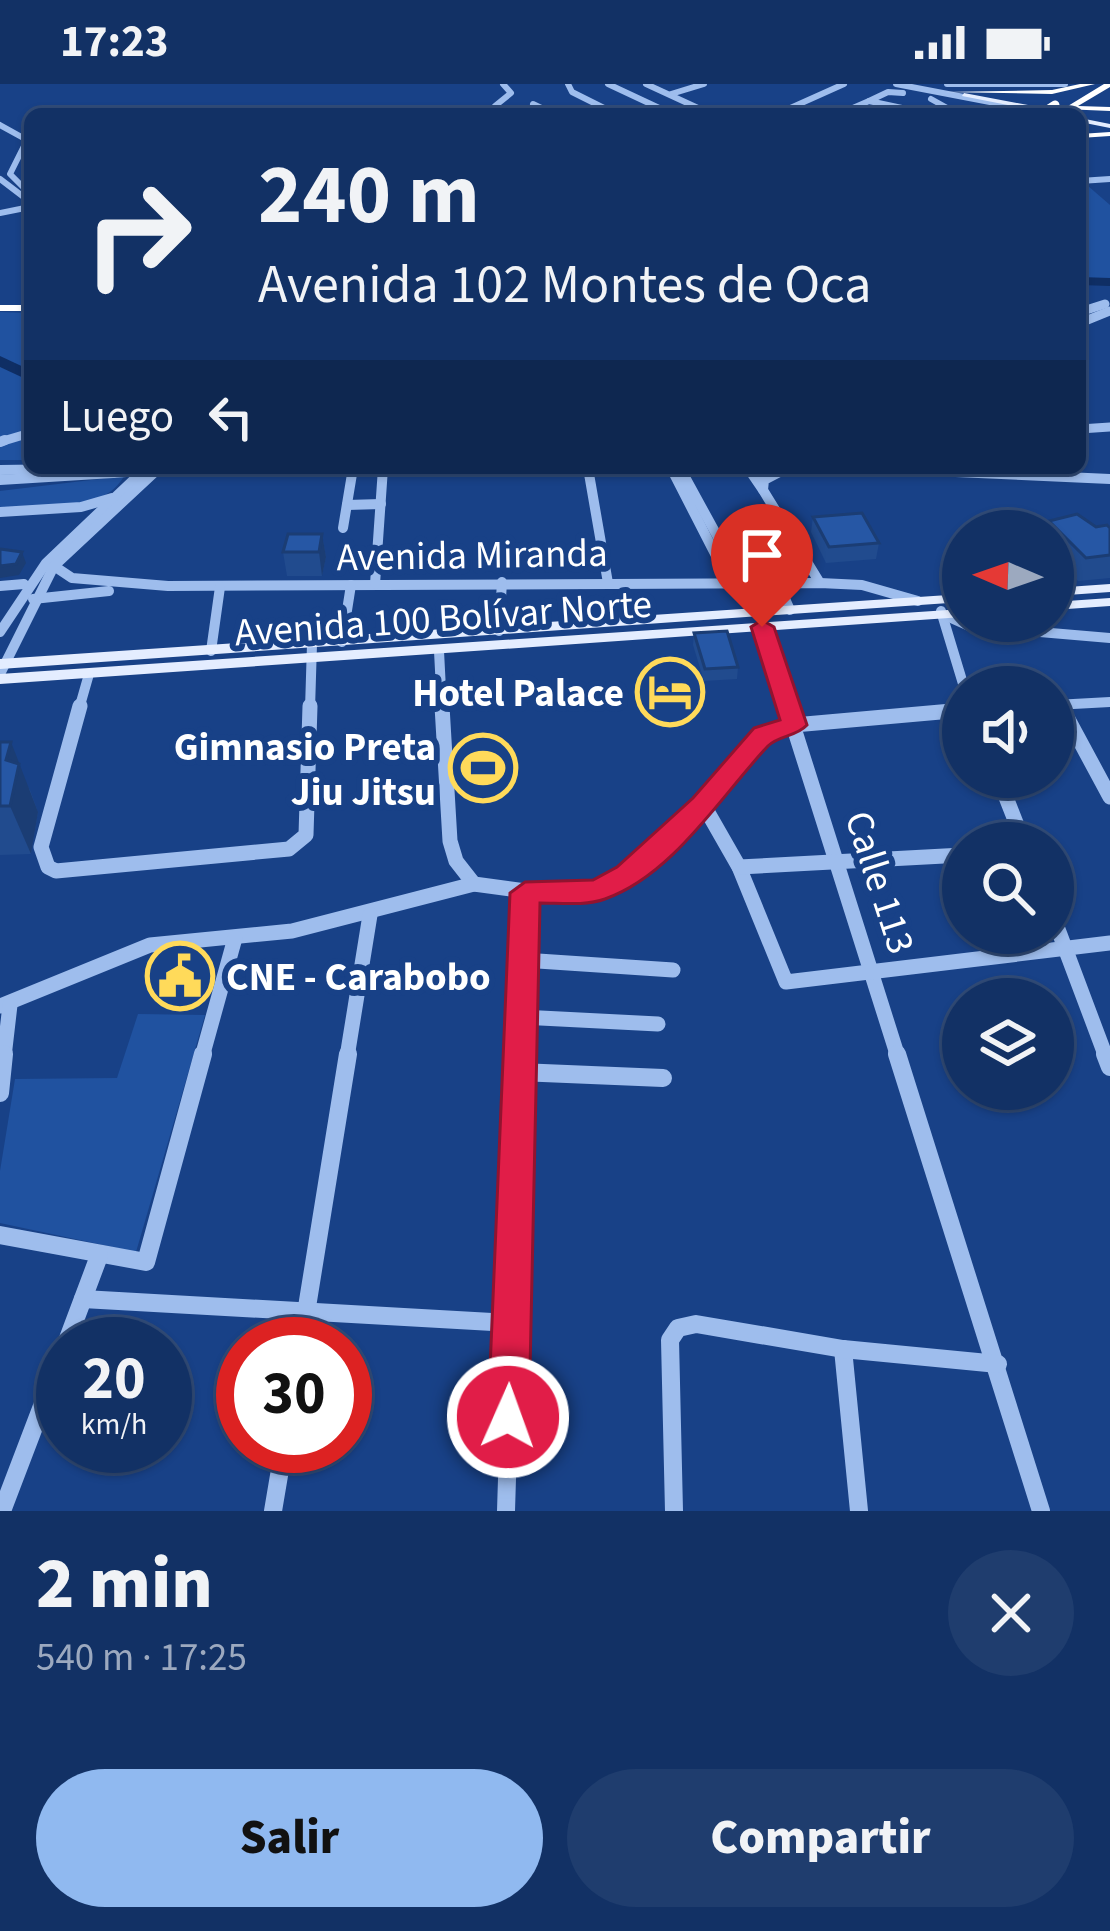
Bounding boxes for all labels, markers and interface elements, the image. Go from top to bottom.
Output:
text: 17:23 [60,10,169,74]
text: 240 m [258,136,480,256]
icon: right [60,156,216,312]
text: Avenida 102 Montes de Oca [258,247,871,324]
icon: left [198,384,264,450]
text: Luego [60,385,174,449]
pin [711,504,813,627]
north arrow [942,510,1074,642]
map controls [942,510,1074,1110]
icon: arrive [729,522,795,588]
street label: Avenida Miranda [336,526,608,586]
street label: Avenida 100 Bolívar Norte [233,576,654,662]
hotel icon: Hotel Palace [635,657,705,727]
place label: Hotel Palace [412,666,624,722]
button: sound [942,666,1074,798]
place label: Gimnasio Preta Jiu Jitsu [174,720,436,821]
sports icon: Gimnasio Preta Jiu Jitsu [448,733,518,803]
street label: Calle 113 [830,804,928,961]
button: search [942,822,1074,954]
public building icon: CNE - Carabobo [145,941,215,1011]
place label: CNE - Carabobo [226,950,491,1006]
button: layers [942,978,1074,1110]
speed limit sign: 30 [216,1317,372,1473]
text: 20 [82,1337,146,1422]
position arrow [445,1354,571,1480]
text: km/h [81,1403,147,1446]
text: 2 min [36,1533,213,1636]
button: close [948,1550,1074,1676]
text: 540 m · 17:25 [36,1630,247,1686]
button: Salir [36,1769,543,1907]
button: Compartir [567,1769,1074,1907]

